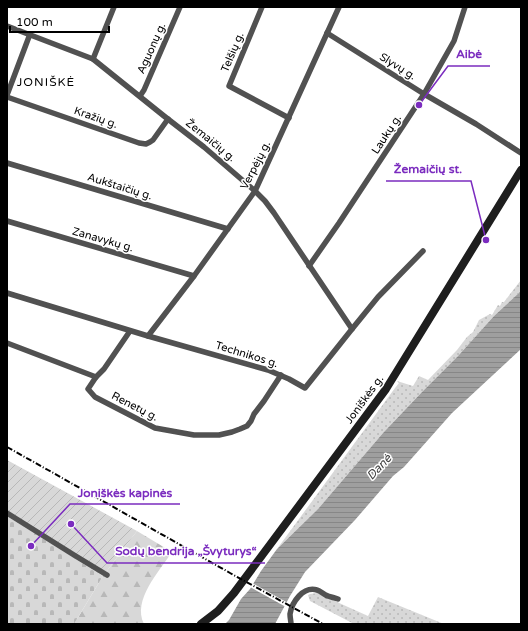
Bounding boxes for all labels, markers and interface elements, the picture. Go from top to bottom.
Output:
scale bar [10,8,109,34]
text: 100 m [16,15,53,29]
street label: Aguonų g. [134,21,169,76]
street label: Telšių g. [218,30,247,74]
callout: Aibė [448,42,490,66]
text: Aibė [456,47,482,61]
street label: Slyvų g. [377,50,418,83]
district label: JONIŠKĖ [17,75,75,89]
street label: Kražių g. [72,104,120,131]
street label: Laukų g. [369,112,404,156]
street label: Žemaičių g. [183,116,238,164]
street label: Verpėjų g. [238,139,273,192]
callout: Žemaičių st. [386,157,471,181]
text: Žemaičių st. [394,162,462,176]
street label: Aukštaičių g. [86,170,154,203]
street label: Zanavykų g. [71,225,135,254]
street label: Technikos g. [214,339,280,370]
street label: Joniškės g. [343,372,386,426]
street label: Renetų g. [109,389,160,424]
water label: Danė [364,450,395,483]
callout: Joniškės kapinės [70,480,180,504]
text: Joniškės kapinės [77,486,173,501]
callout: Sodų bendrija „Švyturys“ [107,539,265,563]
text: Sodų bendrija „Švyturys“ [115,544,257,559]

